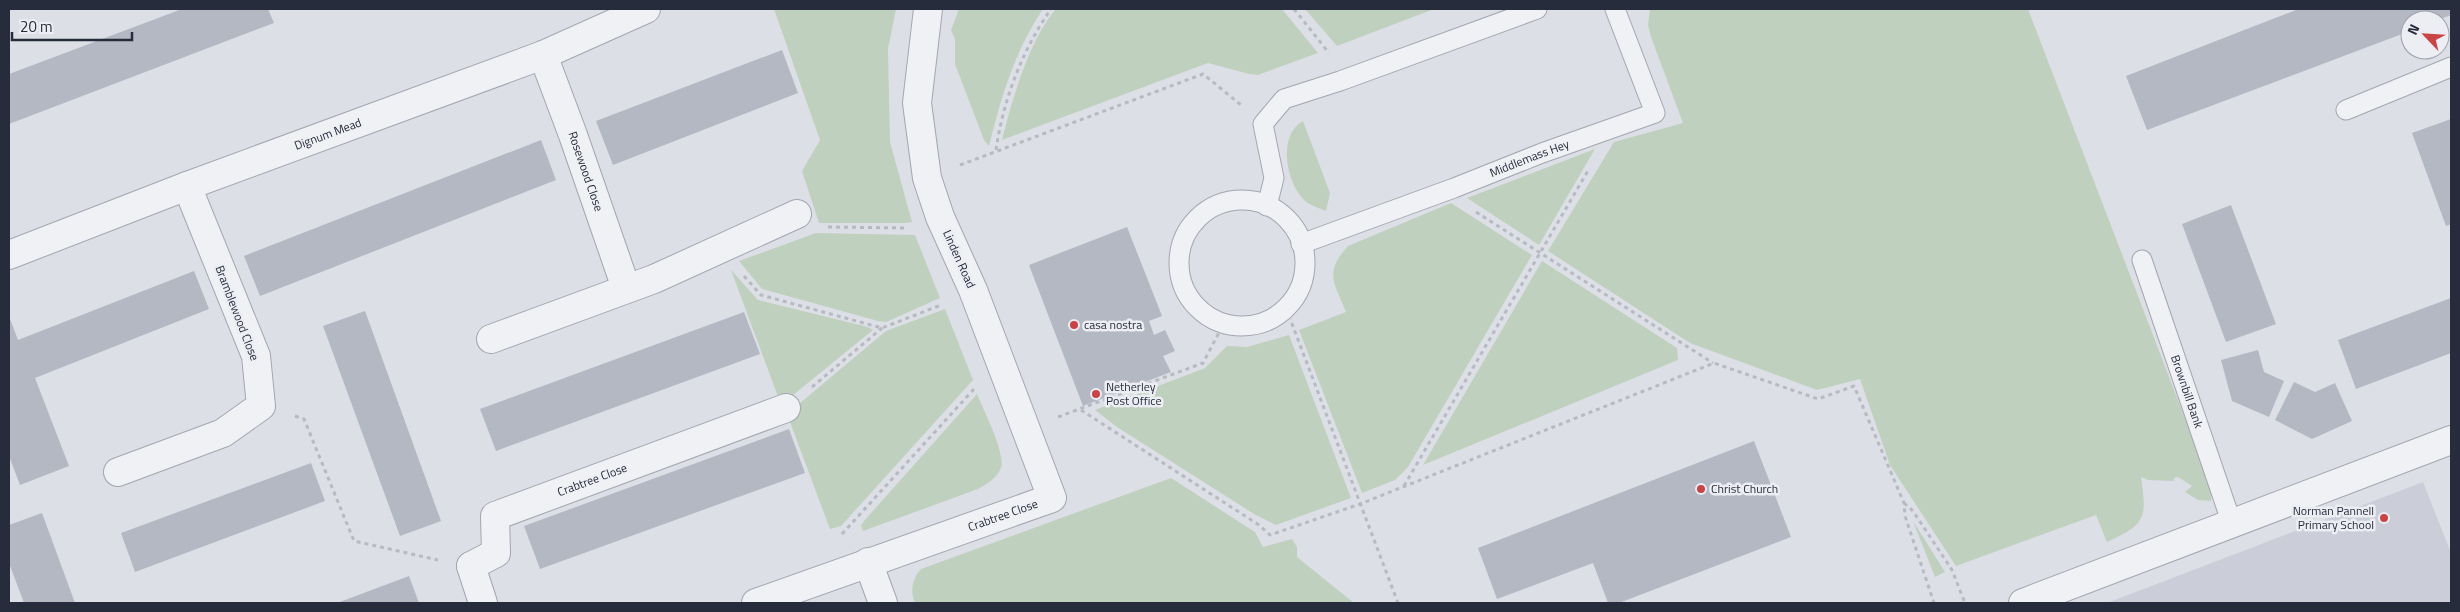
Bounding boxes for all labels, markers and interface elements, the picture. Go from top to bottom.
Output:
scale bar [12,10,132,42]
north arrow [2400,10,2450,60]
text: 20 m [20,15,53,38]
text: N [2401,20,2424,38]
street label: Dignum Mead [291,113,364,155]
street label: Rosewood Close [563,129,609,214]
street label: Middlemass Hey [1487,134,1572,182]
street label: Linden Road [938,226,981,291]
street label: Bramblewood Close [211,262,264,363]
place label: casa nostra [1084,315,1142,334]
marker: casa nostra [1068,319,1080,331]
street label: Brownbill Bank [2166,352,2209,431]
place label: Netherley Post Office [1106,377,1162,410]
marker: Netherley Post Office [1090,388,1102,400]
street label: Crabtree Close [554,458,630,501]
place label: Christ Church [1711,479,1778,498]
marker: Christ Church [1695,483,1707,495]
street label: Crabtree Close [965,494,1040,536]
place label: Norman Pannell Primary School [2293,501,2374,534]
marker: Norman Pannell Primary School [2378,512,2390,524]

